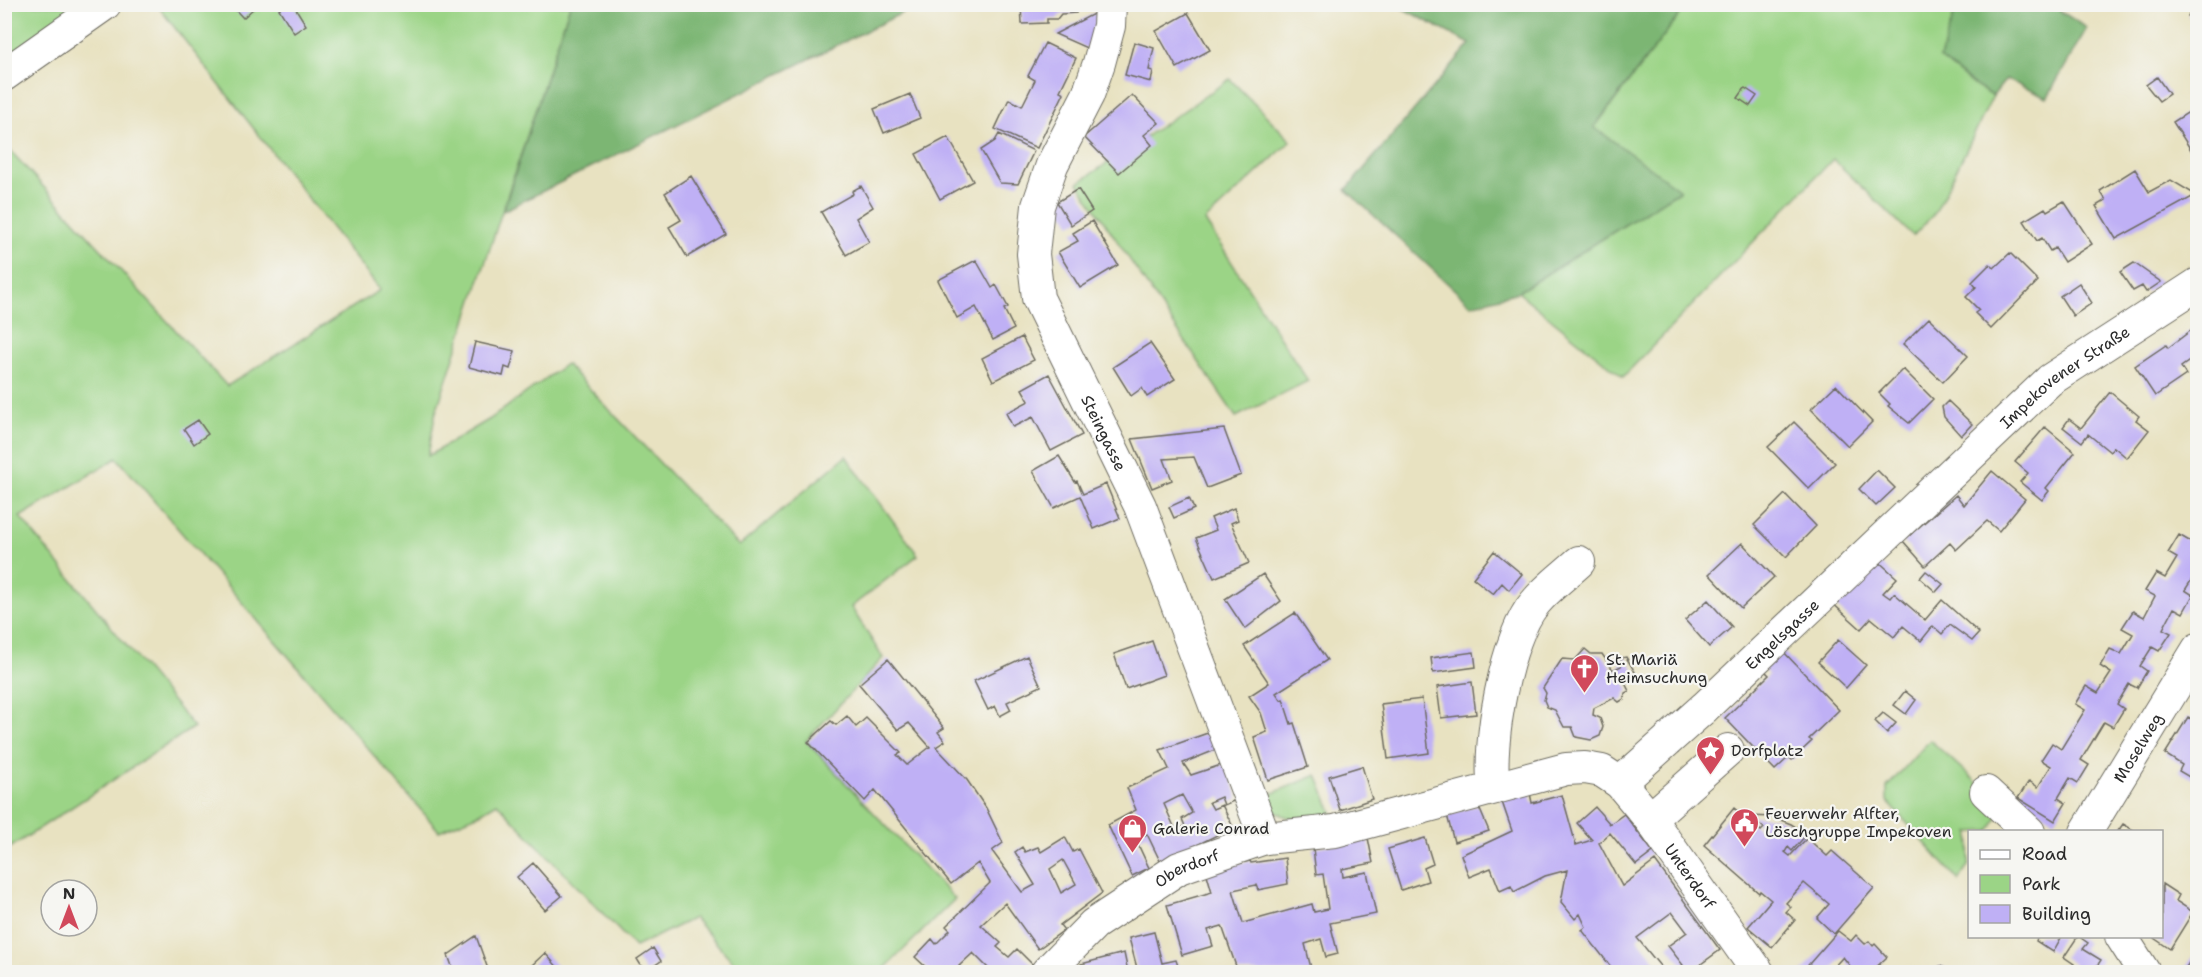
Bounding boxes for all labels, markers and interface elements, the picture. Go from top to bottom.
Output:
street label: Impekovener Straße [1996,321,2134,433]
street label: Steingasse [1076,392,1131,475]
street label: Engelsgasse [1741,594,1824,675]
place label: St. Mariä Heimsuchung [1606,649,1707,688]
church icon: St. Mariä Heimsuchung [1569,652,1601,694]
street label: Moselweg [2109,709,2168,787]
place icon: Dorfplatz [1694,734,1726,776]
place label: Dorfplatz [1731,740,1804,761]
place label: Feuerwehr Alfter, Löschgruppe Impekoven [1765,803,1952,842]
public building icon: Feuerwehr Alfter, Löschgruppe Impekoven [1728,806,1760,848]
shop icon: Galerie Conrad [1116,812,1148,854]
place label: Galerie Conrad [1153,818,1269,839]
legend [1968,830,2163,938]
street label: Unterdorf [1660,840,1721,914]
text: Road [2022,842,2067,866]
street label: Oberdorf [1150,844,1223,892]
text: Park [2022,872,2061,896]
north arrow [39,878,99,938]
text: N [63,883,75,904]
text: Building [2022,902,2091,926]

